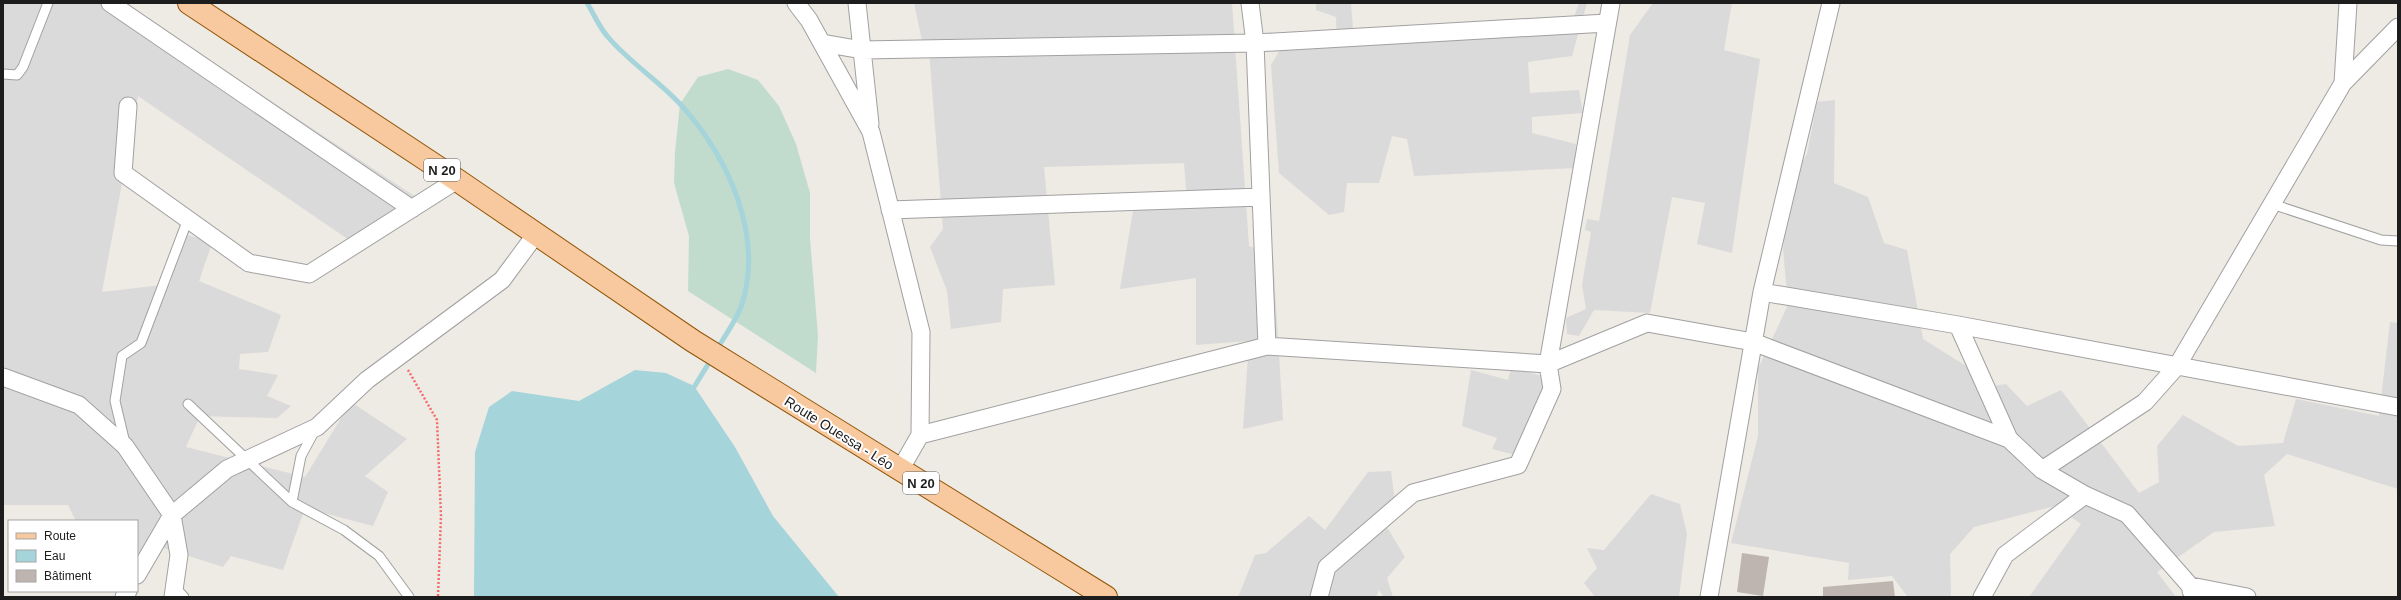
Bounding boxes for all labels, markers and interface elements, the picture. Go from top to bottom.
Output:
road number: N 20 [424,159,460,181]
street label: Route Ouessa - Léo [782,393,897,473]
road number: N 20 [903,472,939,494]
legend [8,520,138,592]
text: Route [44,529,76,543]
text: Eau [44,549,65,563]
text: Bâtiment [44,569,92,583]

